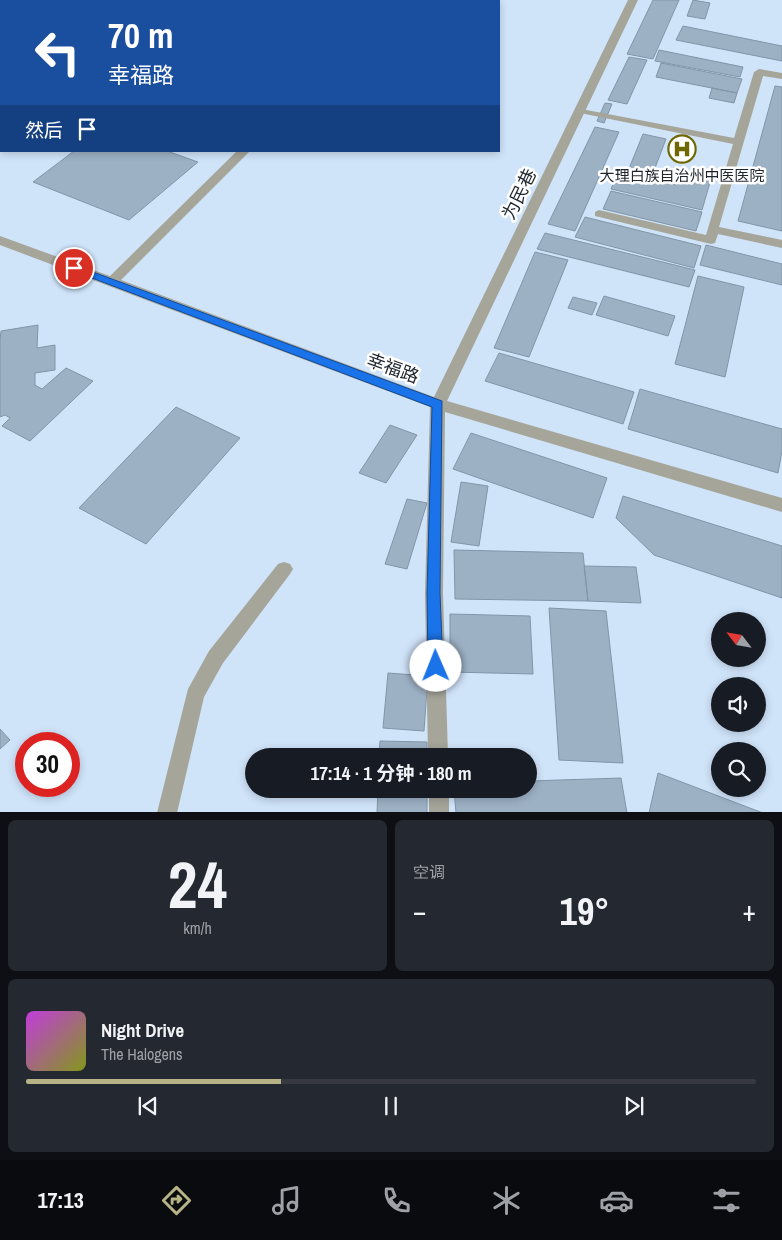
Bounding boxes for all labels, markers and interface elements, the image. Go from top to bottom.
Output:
text: 70 m [108,12,173,59]
icon: left [25,20,90,85]
text: 幸福路 [108,60,174,90]
icon: arrive [73,115,101,143]
text: 然后 [25,117,63,143]
hospital icon: 大理白族自治州中医医院 [667,134,697,164]
street label: 为民巷 [496,164,542,224]
place label: 大理白族自治州中医医院 [599,165,765,186]
pin [53,247,95,289]
icon: arrive [60,254,88,282]
street label: 幸福路 [363,347,423,389]
north arrow [711,612,766,668]
map controls [711,612,766,797]
position arrow [409,639,461,691]
button: sound [711,677,766,732]
speed limit sign: 30 [15,732,80,797]
button: search [711,742,766,797]
text: 17:14 · 1 分钟 · 180 m [310,760,472,786]
text: 24 [168,841,227,928]
text: 空调 [413,861,445,883]
text: 19° [560,886,609,937]
text: − [413,892,426,930]
text: + [743,892,756,930]
text: km/h [183,917,212,939]
text: Night Drive [101,1017,184,1043]
text: The Halogens [101,1043,183,1065]
icon: previous [134,1092,162,1120]
icon: pause [377,1092,405,1120]
icon: next [620,1092,648,1120]
icon: directions [159,1183,194,1218]
icon: music [269,1183,304,1218]
icon: phone [379,1183,414,1218]
icon: climate [489,1183,524,1218]
icon: car [599,1183,634,1218]
icon: filters [709,1183,744,1218]
text: 17:13 [38,1185,84,1215]

